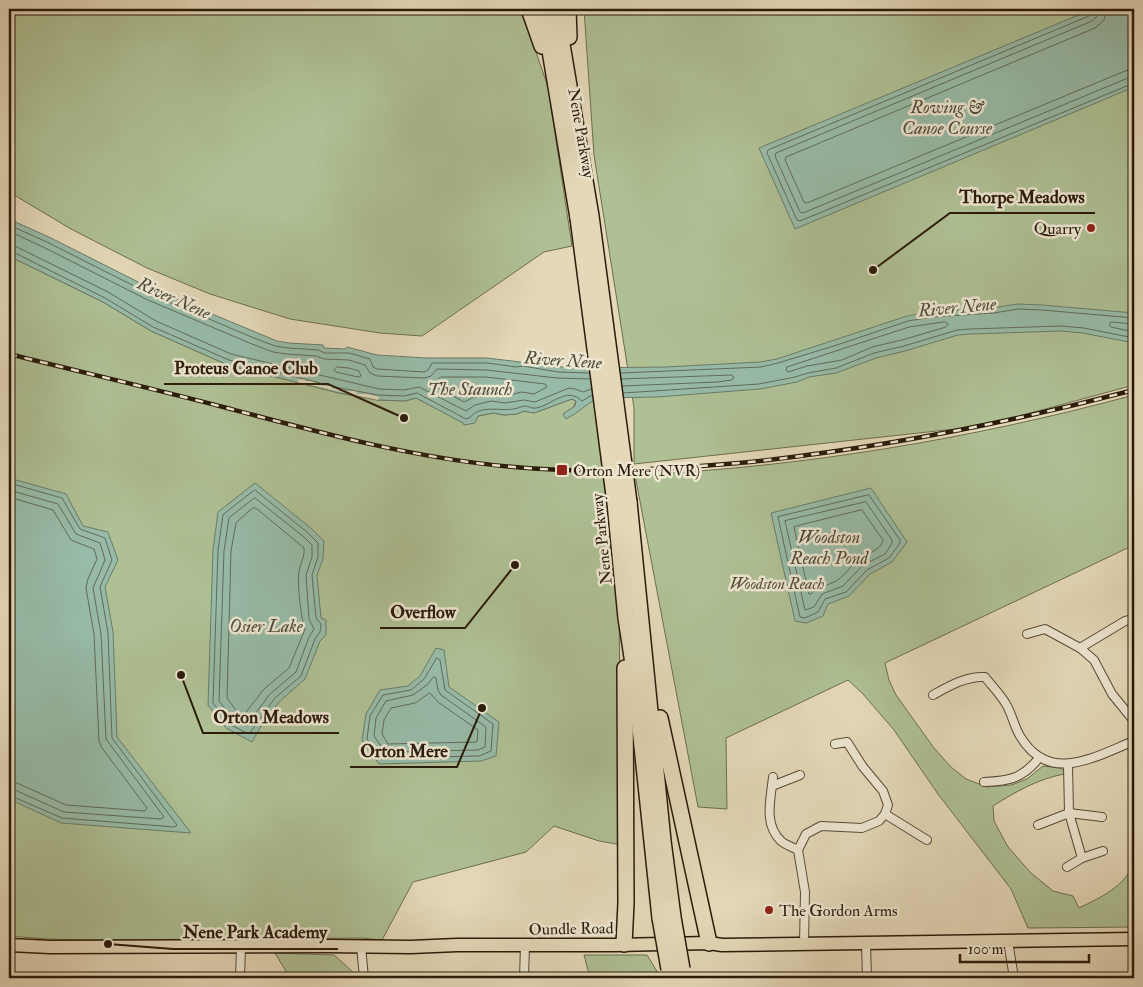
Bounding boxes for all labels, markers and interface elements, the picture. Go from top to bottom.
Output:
street label: Nene Parkway [563,87,599,181]
water label: Rowing & Canoe Course [902,96,993,140]
callout: Thorpe Meadows [950,180,1095,213]
text: Thorpe Meadows [958,186,1085,209]
place label: Quarry [1034,219,1082,239]
marker: Quarry [1085,222,1097,234]
water label: River Nene [133,272,215,325]
water label: River Nene [916,293,998,322]
water label: River Nene [522,346,604,375]
callout: Proteus Canoe Club [164,351,328,384]
text: Proteus Canoe Club [174,357,318,380]
water label: The Staunch [428,378,512,401]
place label: Orton Mere (NVR) [573,461,700,481]
marker: Orton Mere (NVR) [555,463,569,477]
street label: Nene Parkway [587,492,617,585]
water label: Woodston Reach Pond [789,526,869,570]
park label: Woodston Reach [729,574,825,594]
callout: Overflow [380,595,465,628]
text: Overflow [390,601,457,624]
water label: Osier Lake [229,615,304,638]
callout: Orton Meadows [203,700,339,733]
text: Orton Meadows [213,706,329,729]
callout: Orton Mere [350,734,457,767]
text: Orton Mere [360,740,448,763]
place label: The Gordon Arms [779,901,898,921]
marker: The Gordon Arms [763,904,775,916]
callout: Nene Park Academy [173,916,338,949]
street label: Oundle Road [528,918,614,940]
text: Nene Park Academy [182,921,328,944]
scale bar [960,932,1089,964]
text: 100 m [968,940,1004,959]

